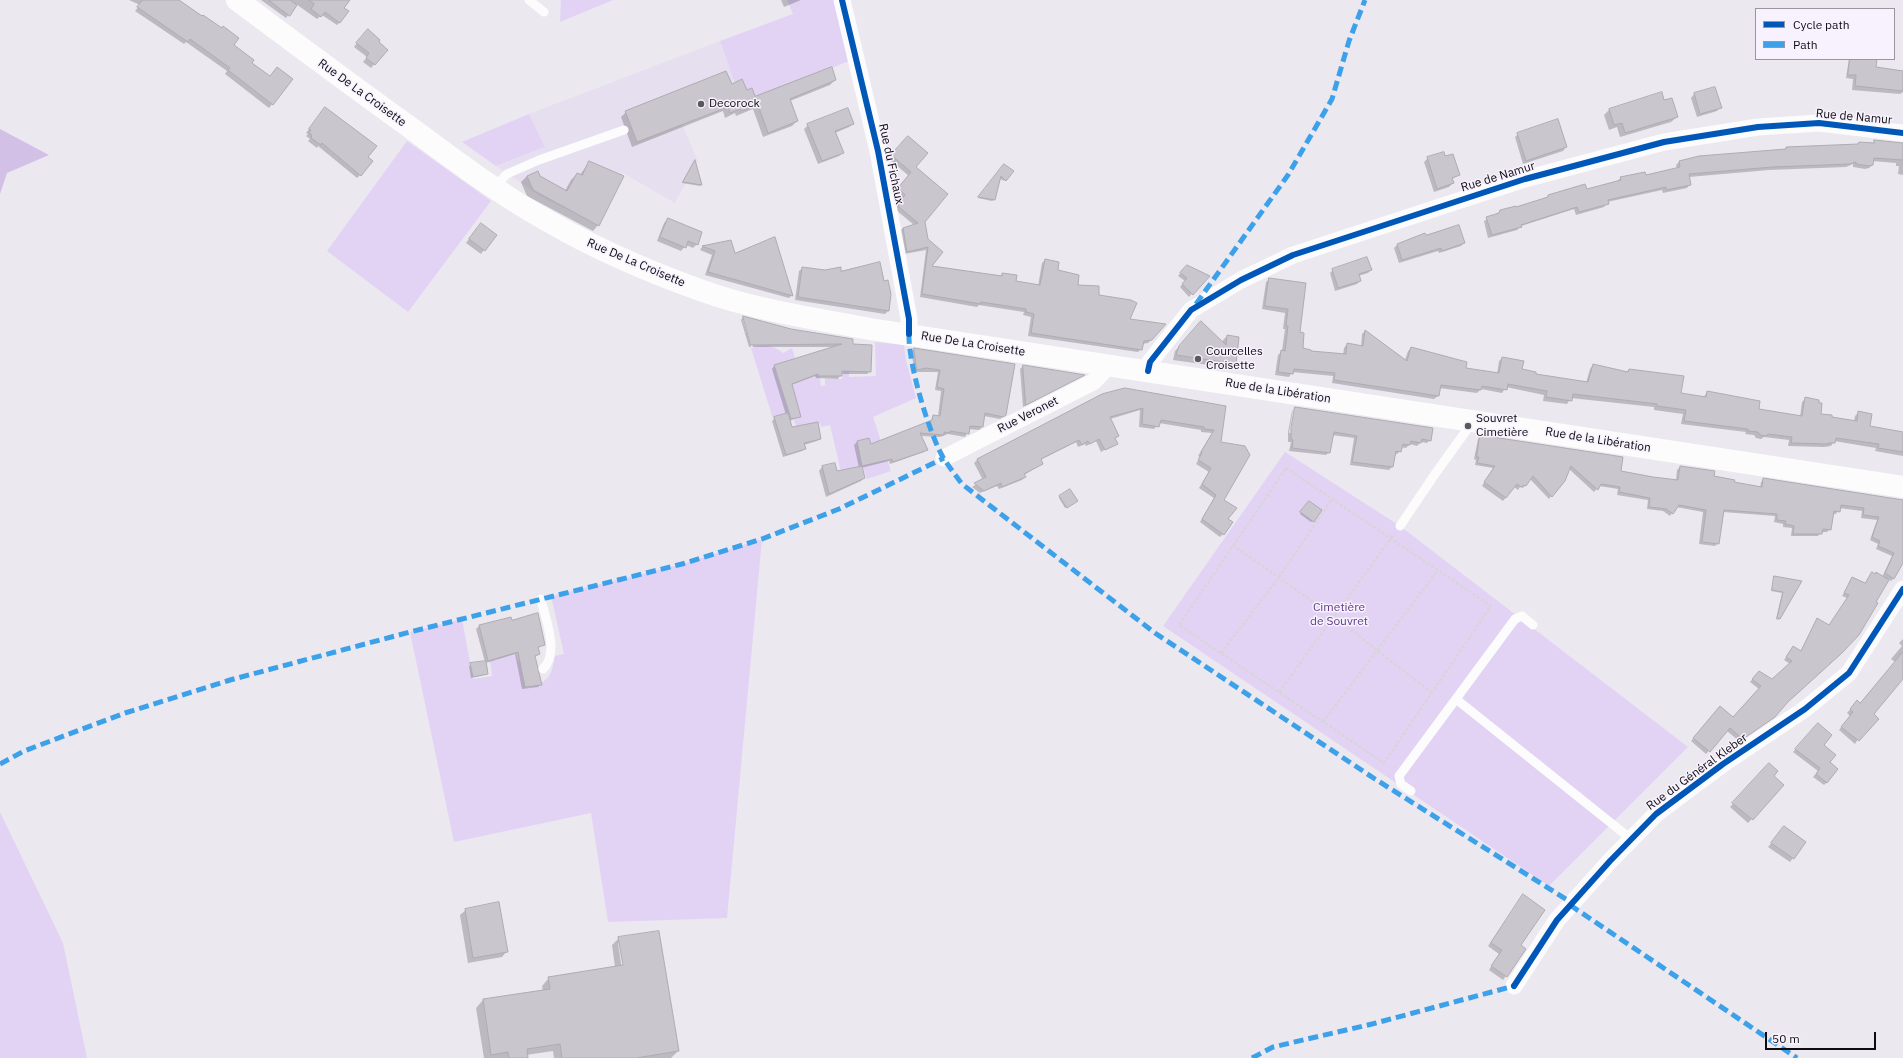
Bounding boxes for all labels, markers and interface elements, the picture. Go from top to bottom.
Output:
legend [1755,8,1895,60]
text: Cycle path [1793,17,1850,32]
text: Path [1793,37,1818,52]
street label: Rue De La Croisette [315,56,409,130]
place label: Decorock [709,97,760,111]
marker: Decorock [696,99,706,109]
street label: Rue de Namur [1815,106,1893,128]
street label: Rue du Fichaux [875,122,907,206]
street label: Rue de Namur [1459,159,1537,195]
street label: Rue De La Croisette [585,236,687,290]
street label: Rue De La Croisette [920,329,1026,359]
place label: Courcelles Croisette [1206,345,1263,373]
marker: Courcelles Croisette [1193,354,1203,364]
street label: Rue de la Libération [1224,376,1332,406]
street label: Rue Veronet [995,394,1061,436]
place label: Souvret Cimetière [1476,412,1528,440]
marker: Souvret Cimetière [1463,421,1473,431]
street label: Rue de la Libération [1544,425,1652,455]
park label: Cimetière de Souvret [1310,601,1368,629]
street label: Rue du Général Kleber [1644,731,1750,813]
scale bar [1767,1024,1878,1050]
text: 50 m [1772,1031,1800,1046]

